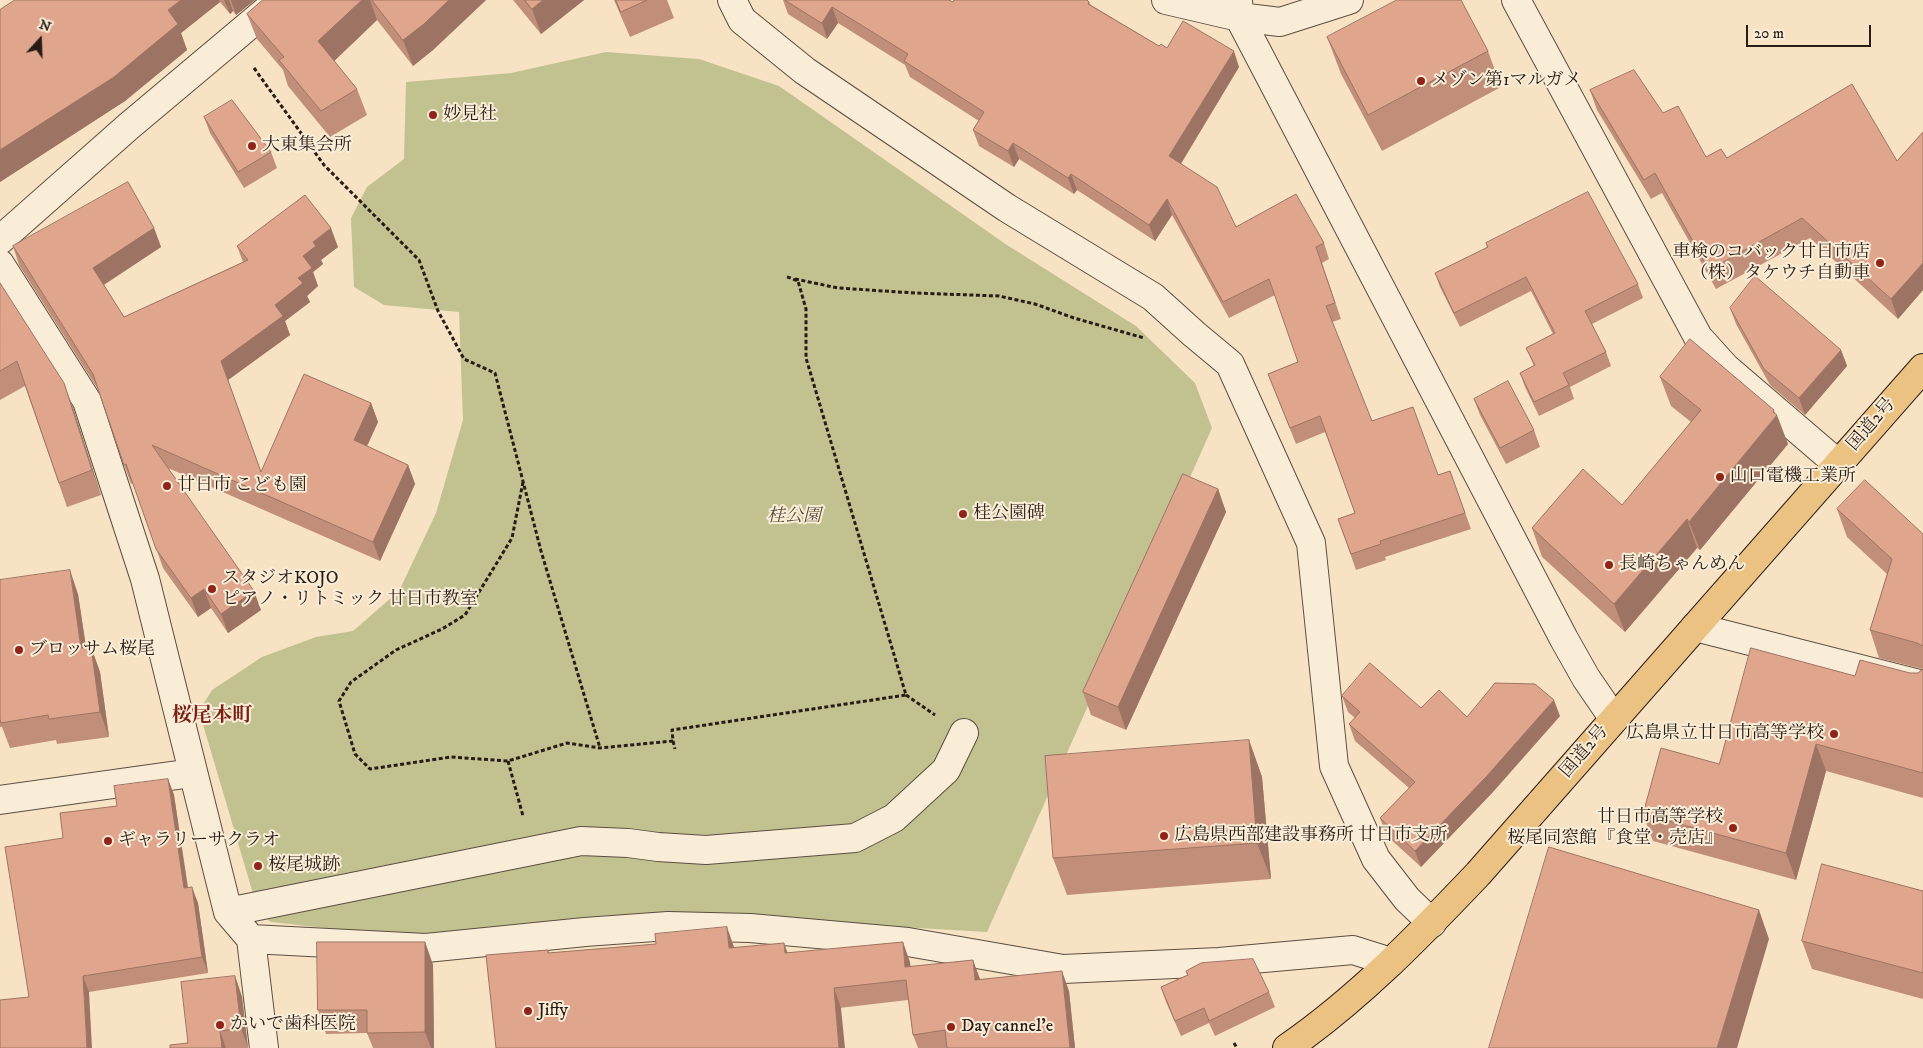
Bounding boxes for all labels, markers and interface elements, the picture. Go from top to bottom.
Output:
north arrow [15,15,65,65]
text: N [37,15,54,36]
scale bar [1748,15,1873,47]
text: 20 m [1754,24,1784,43]
place label: メゾン第1マルガメ [1431,70,1582,92]
marker: メゾン第1マルガメ [1415,75,1427,87]
place label: 妙見社 [443,104,497,126]
marker: 妙見社 [427,109,439,121]
place label: 大東集会所 [262,135,352,157]
marker: 大東集会所 [246,140,258,152]
place label: 車検のコバック廿日市店 （株）タケウチ自動車 [1672,242,1870,284]
marker: 車検のコバック廿日市店 （株）タケウチ自動車 [1874,257,1886,269]
street label: 国道2号 [1843,394,1901,456]
place label: 山口電機工業所 [1730,466,1856,488]
marker: 山口電機工業所 [1714,471,1726,483]
place label: 廿日市 こども園 [177,475,307,497]
marker: 廿日市 こども園 [161,480,173,492]
place label: 桂公園碑 [973,503,1045,525]
park label: 桂公園 [767,506,821,528]
marker: 桂公園碑 [957,508,969,520]
place label: 長崎ちゃんめん [1619,554,1745,576]
marker: 長崎ちゃんめん [1603,559,1615,571]
place label: スタジオKOJO ピアノ・リトミック 廿日市教室 [222,568,478,610]
marker: スタジオKOJO ピアノ・リトミック 廿日市教室 [206,583,218,595]
place label: ブロッサム桜尾 [29,639,155,661]
marker: ブロッサム桜尾 [13,644,25,656]
district label: 桜尾本町 [172,705,252,729]
street label: 国道2号 [1556,721,1614,783]
place label: 広島県立廿日市高等学校 [1626,723,1824,745]
marker: 広島県立廿日市高等学校 [1828,728,1840,740]
place label: 廿日市高等学校 桜尾同窓館『食堂・売店』 [1507,807,1723,850]
marker: 廿日市高等学校 桜尾同窓館『食堂・売店』 [1727,822,1739,834]
place label: 広島県西部建設事務所 廿日市支所 [1174,825,1448,847]
place label: ギャラリーサクラオ [118,830,280,852]
marker: 広島県西部建設事務所 廿日市支所 [1158,830,1170,842]
marker: ギャラリーサクラオ [102,835,114,847]
place label: 桜尾城跡 [268,855,340,877]
marker: 桜尾城跡 [252,860,264,872]
place label: Jiffy [538,1000,568,1022]
marker: Jiffy [522,1005,534,1017]
place label: かいで歯科医院 [230,1014,356,1036]
place label: Day cannel’e [961,1016,1053,1038]
marker: かいで歯科医院 [214,1019,226,1031]
marker: Day cannel’e [945,1021,957,1033]

